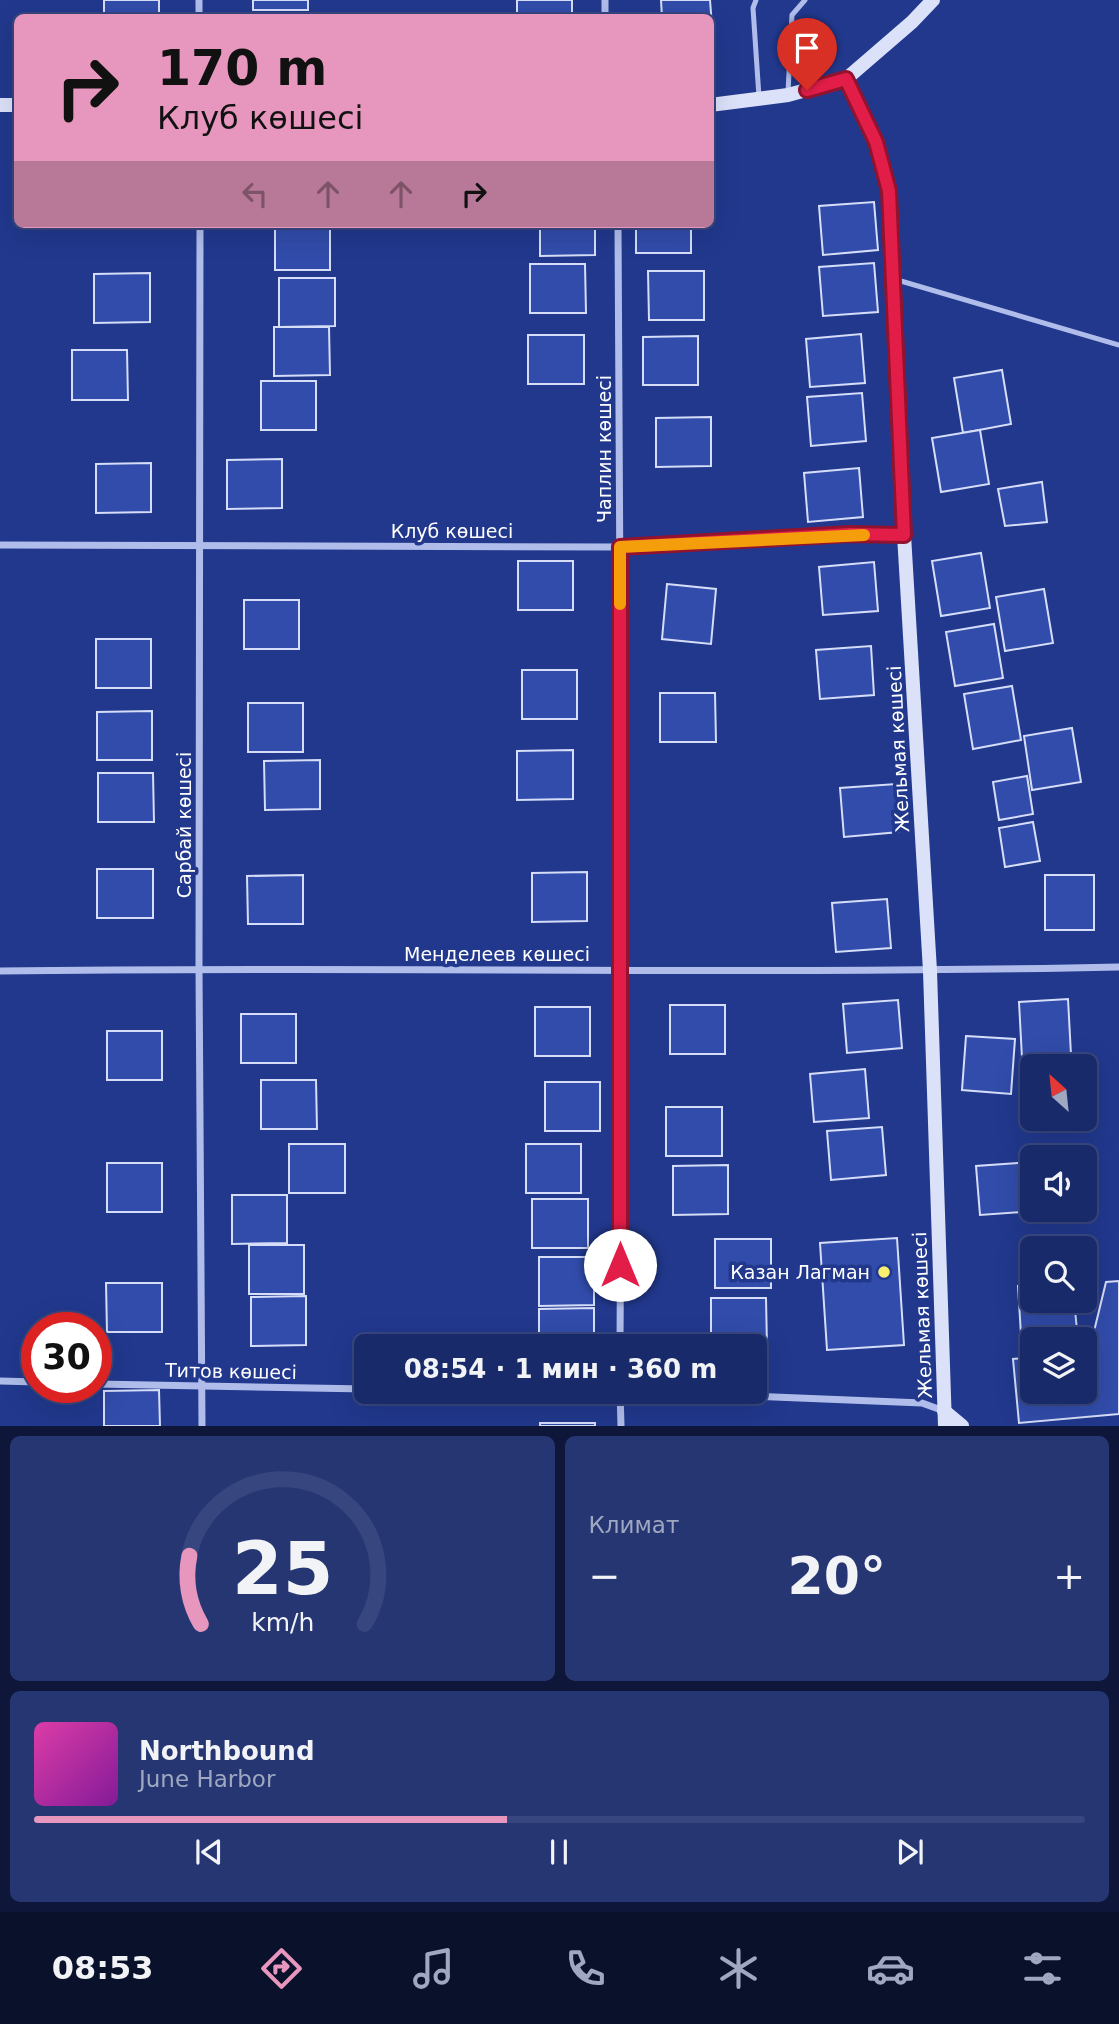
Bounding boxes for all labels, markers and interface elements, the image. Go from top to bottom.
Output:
pin [777,18,837,90]
icon: arrive [788,29,826,67]
text: 170 m [157,40,327,97]
icon: right [42,42,133,133]
text: Клуб көшесі [157,99,363,137]
icon: left [236,175,274,213]
icon: ahead [309,175,347,213]
icon: ahead [382,175,420,213]
icon: right [455,175,493,213]
street label: Чаплин көшесі [593,375,615,523]
street label: Клуб көшесі [391,520,513,542]
street label: Жельмая көшесі [883,665,913,833]
street label: Сарбай көшесі [173,752,195,898]
street label: Менделеев көшесі [404,943,590,965]
north arrow [1020,1054,1097,1130]
map controls [1020,1054,1097,1404]
button: sound [1020,1145,1097,1222]
position arrow [583,1228,657,1302]
street label: Жельмая көшесі [908,1231,936,1399]
button: search [1020,1236,1097,1313]
place label: Казан Лагман [730,1261,870,1283]
marker: Казан Лагман [876,1264,892,1280]
speed limit sign: 30 [21,1312,112,1403]
button: layers [1020,1327,1097,1404]
text: 08:54 · 1 мин · 360 m [404,1354,717,1384]
street label: Титов көшесі [164,1359,297,1383]
text: Климат [589,1512,679,1538]
text: 25 [232,1527,333,1612]
text: 20° [788,1546,886,1606]
text: − [589,1554,620,1598]
text: + [1053,1554,1085,1598]
text: km/h [251,1608,314,1637]
text: Northbound [139,1736,315,1766]
text: June Harbor [139,1766,275,1792]
icon: previous [190,1833,228,1871]
icon: pause [540,1833,578,1871]
icon: next [891,1833,929,1871]
icon: directions [257,1944,306,1993]
icon: music [409,1944,458,1993]
icon: phone [561,1944,610,1993]
icon: climate [714,1944,763,1993]
icon: car [866,1944,915,1993]
icon: filters [1018,1944,1067,1993]
text: 08:53 [52,1949,154,1987]

